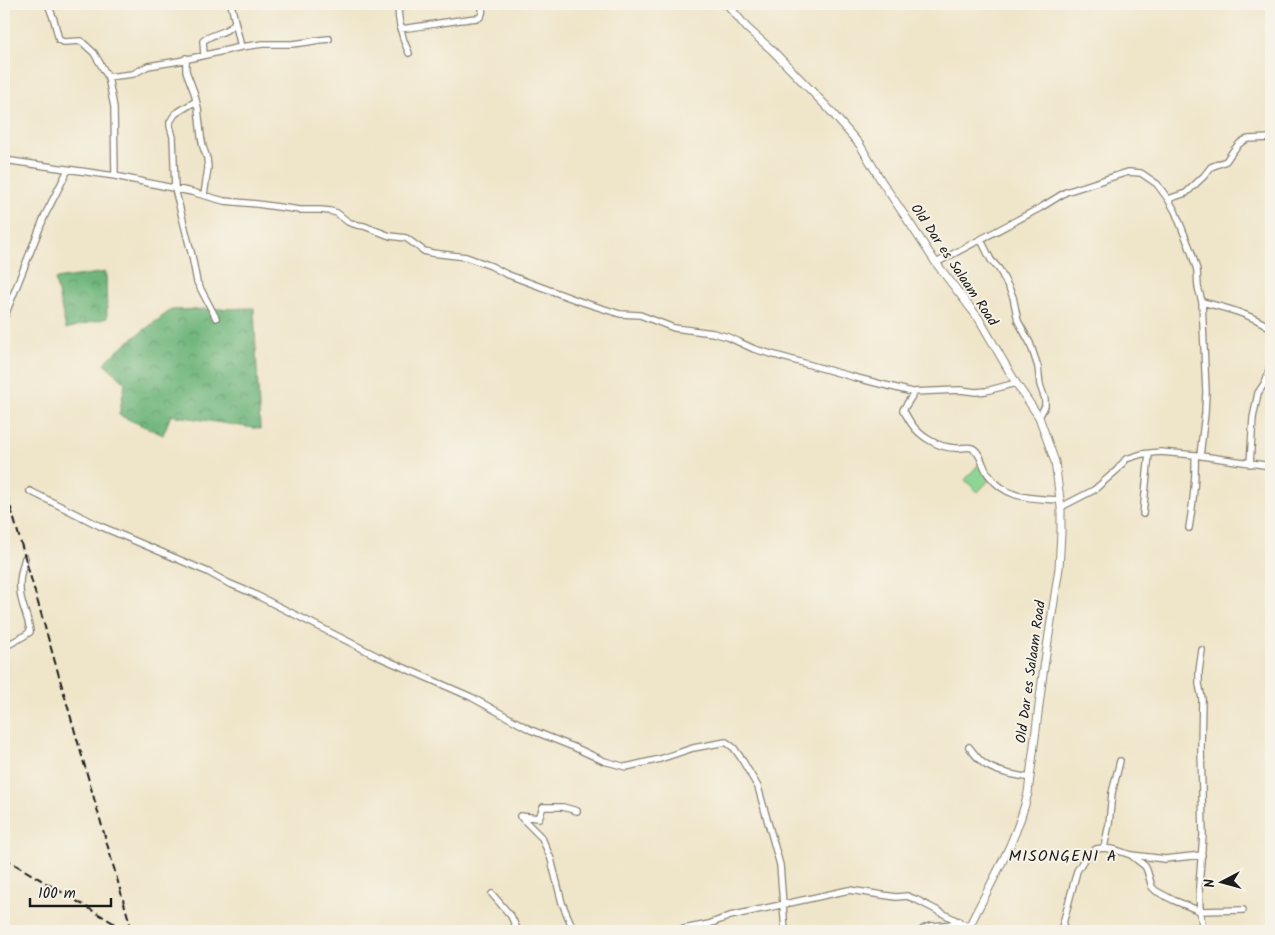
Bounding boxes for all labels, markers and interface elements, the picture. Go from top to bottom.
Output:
street label: Old Dar es Salaam Road [905,199,1004,332]
street label: Old Dar es Salaam Road [1010,598,1052,745]
district label: MISONGENI A [1009,844,1117,869]
north arrow [1198,858,1248,908]
scale bar [30,875,111,907]
text: N [1199,878,1221,889]
text: 100 m [38,882,76,906]

